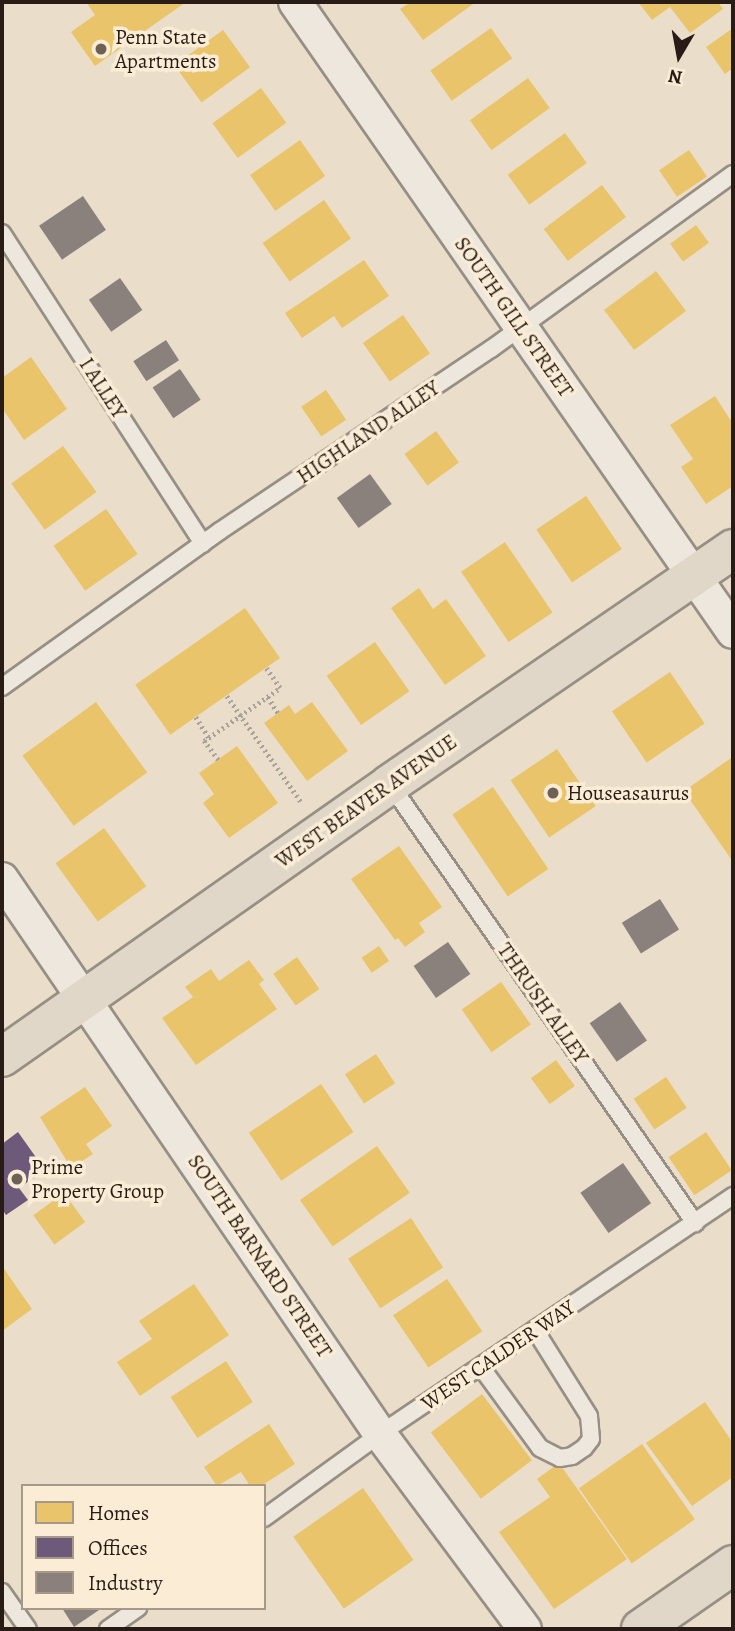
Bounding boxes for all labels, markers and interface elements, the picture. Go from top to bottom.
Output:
north arrow [644,21,714,91]
place label: Penn State Apartments [115,24,216,74]
marker: Penn State Apartments [93,41,109,57]
text: N [666,63,684,91]
street label: SOUTH GILL STREET [449,232,579,402]
street label: I ALLEY [74,353,132,423]
street label: HIGHLAND ALLEY [292,375,444,489]
street label: WEST BEAVER AVENUE [270,729,462,873]
place label: Houseasaurus [567,780,689,806]
marker: Houseasaurus [545,785,561,801]
street label: THRUSH ALLEY [492,938,594,1068]
street label: SOUTH BARNARD STREET [183,1150,337,1362]
place label: Prime Property Group [31,1154,164,1204]
marker: Prime Property Group [9,1171,25,1187]
street label: WEST CALDER WAY [416,1294,580,1416]
legend [21,1484,266,1610]
text: Homes [88,1499,149,1527]
text: Offices [88,1534,148,1562]
text: Industry [88,1569,163,1597]

